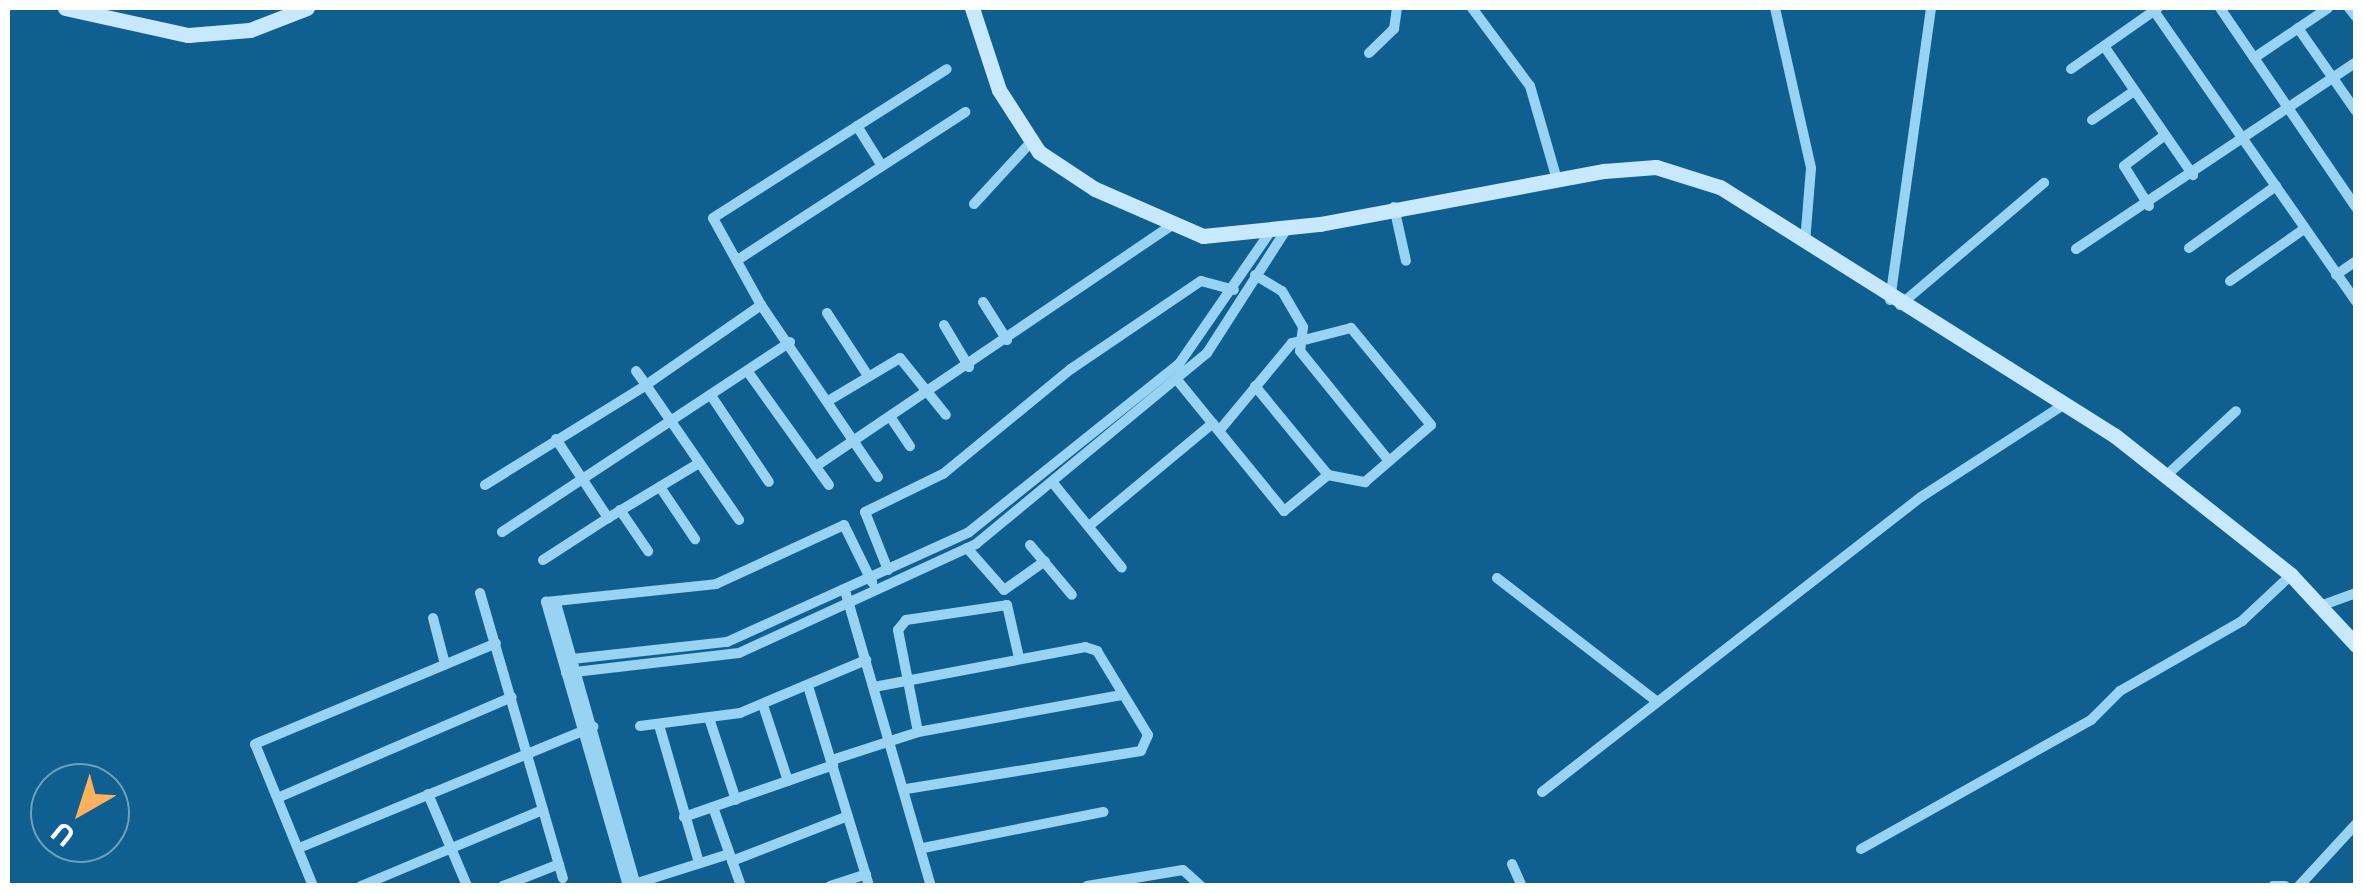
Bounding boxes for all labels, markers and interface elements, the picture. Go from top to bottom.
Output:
north arrow [30,763,130,863]
text: U [42,813,83,856]

